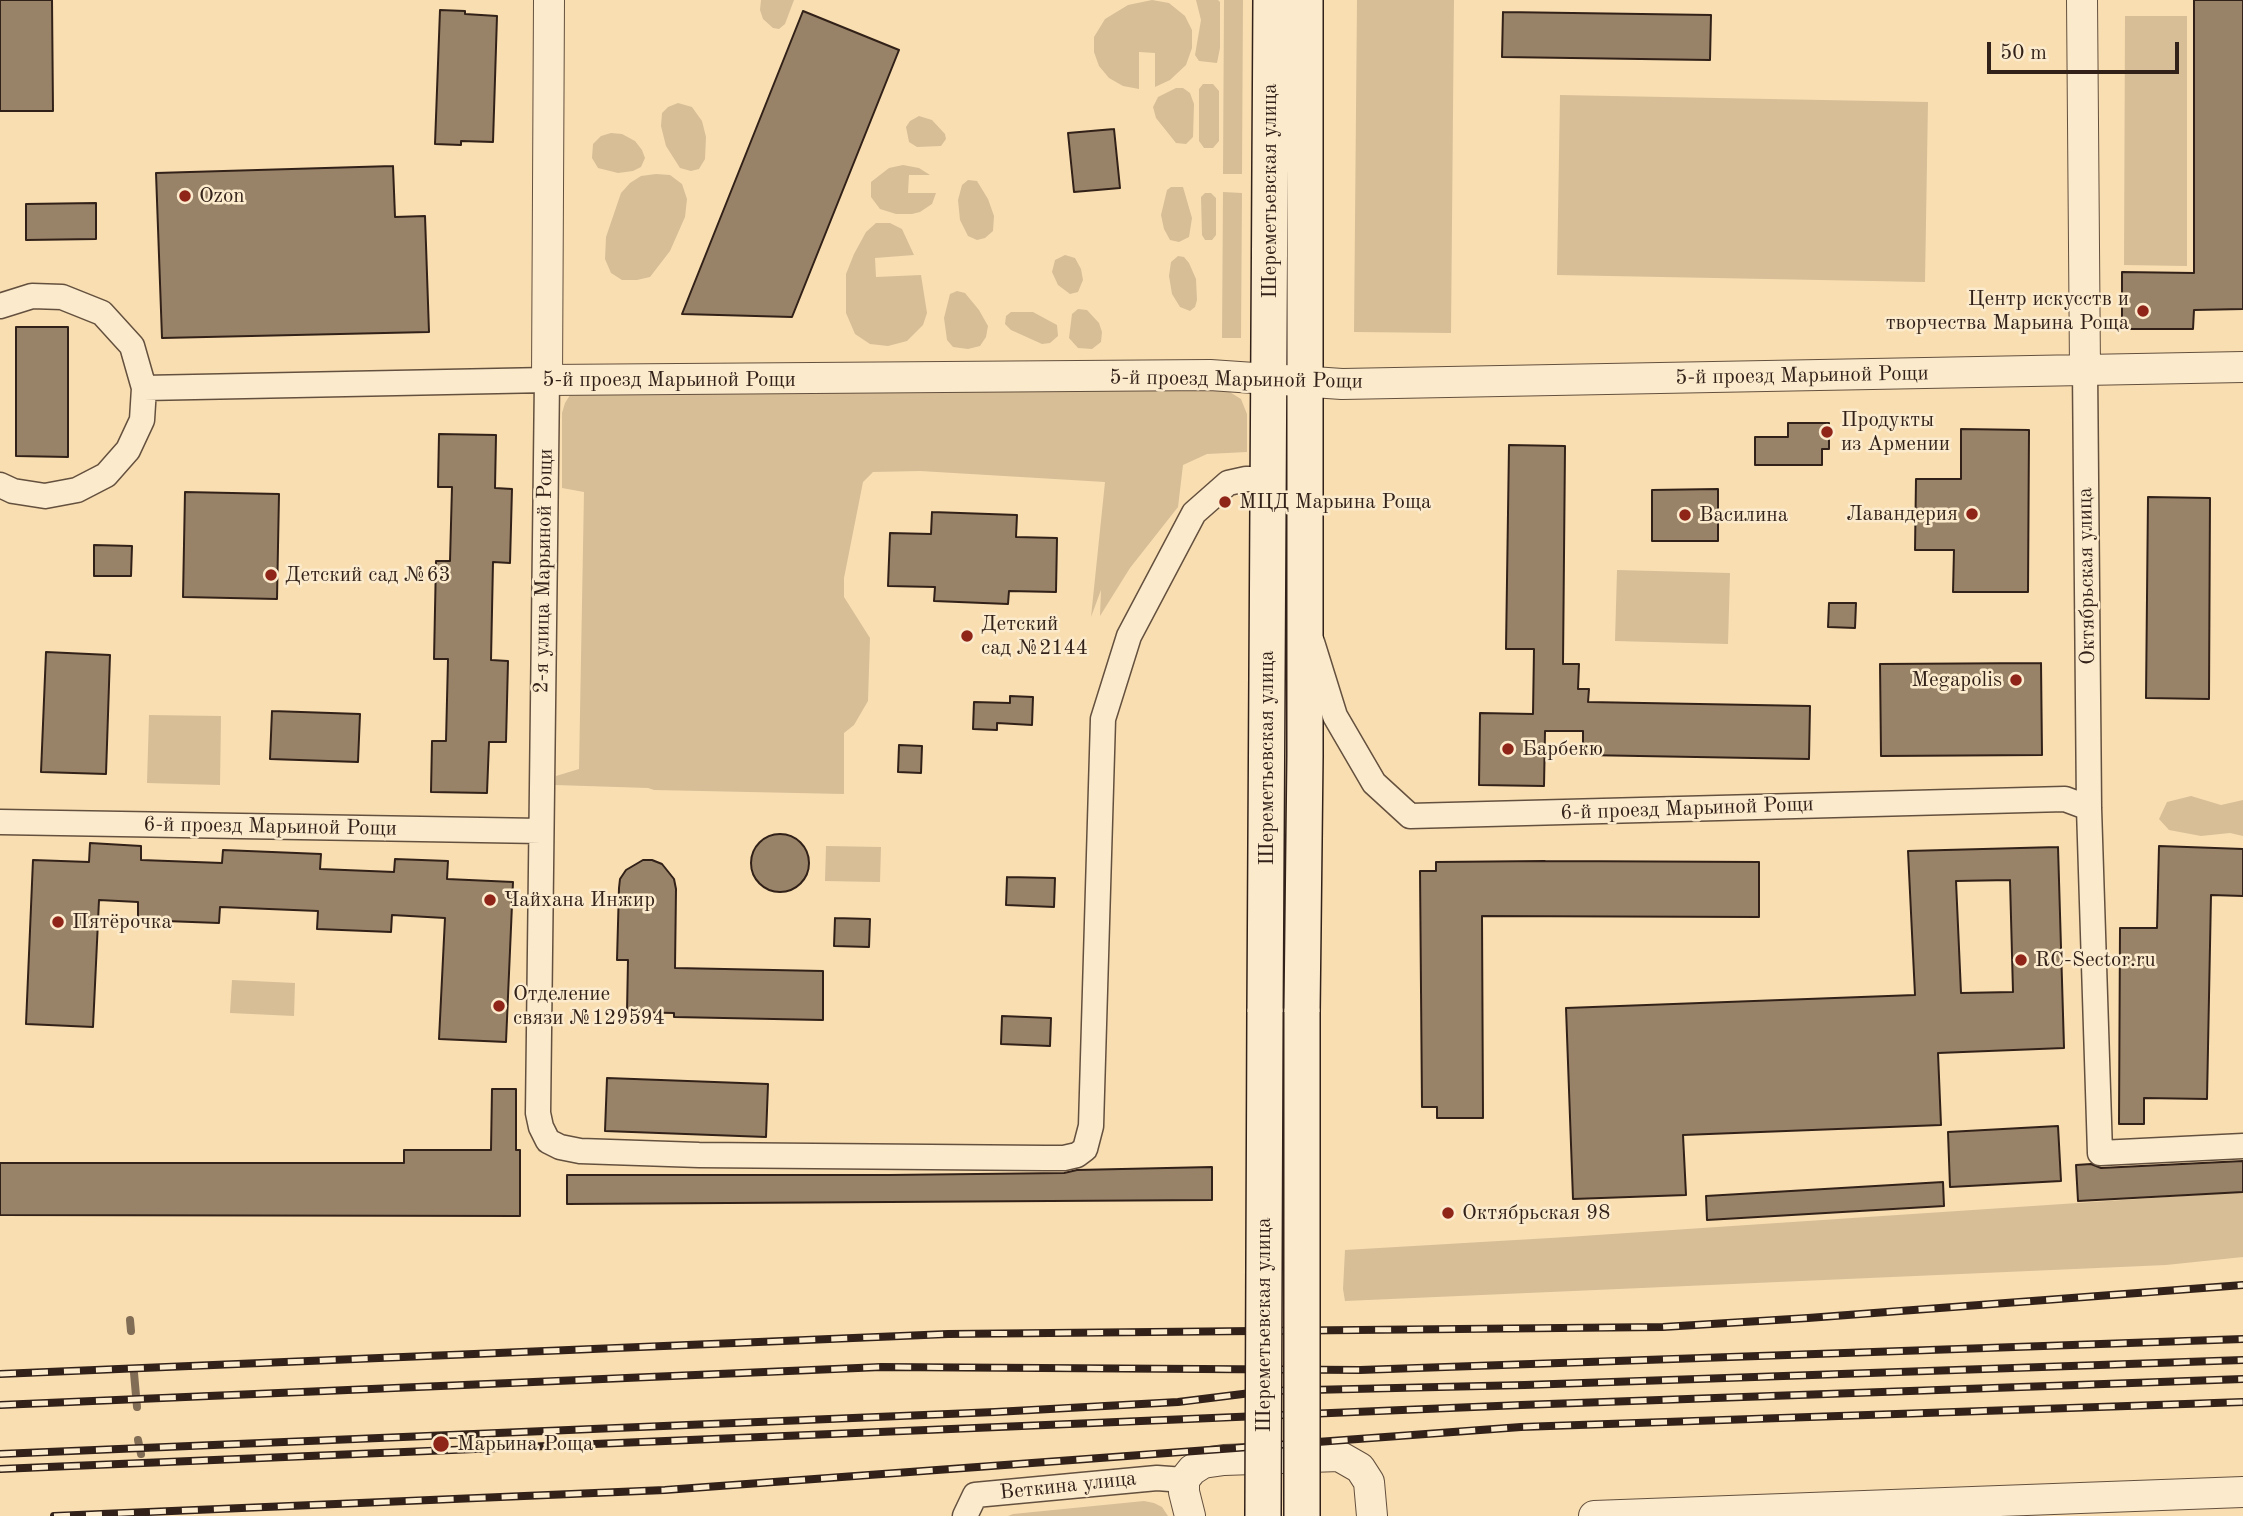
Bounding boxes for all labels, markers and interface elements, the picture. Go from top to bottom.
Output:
scale bar [1991,28,2184,72]
text: 50 m [2000,43,2047,64]
street label: Шереметьевская улица [1257,83,1283,299]
place label: Ozon [199,183,245,209]
marker: Ozon [177,188,193,204]
place label: Центр искусств и творчества Марьина Роща [1886,286,2129,336]
marker: Центр искусств и творчества Марьина Роща [2135,303,2151,319]
street label: 5-й проезд Марьиной Рощи [1675,361,1929,391]
street label: 5-й проезд Марьиной Рощи [1109,365,1363,395]
street label: 5-й проезд Марьиной Рощи [542,367,796,393]
place label: Продукты из Армении [1841,407,1950,457]
marker: Продукты из Армении [1819,424,1835,440]
street label: 2-я улица Марьиной Рощи [529,448,559,694]
street label: Октябрьская улица [2073,487,2101,665]
place label: МЦД Марьина Роща [1239,489,1431,515]
marker: МЦД Марьина Роща [1217,494,1233,510]
place label: Лавандерия [1846,501,1958,527]
place label: Василина [1699,502,1788,528]
marker: Лавандерия [1964,506,1980,522]
marker: Василина [1677,507,1693,523]
place label: Детский сад №63 [285,562,451,588]
marker: Детский сад №63 [263,567,279,583]
place label: Детский сад №2144 [981,611,1088,661]
marker: Детский сад №2144 [959,628,975,644]
street label: Шереметьевская улица [1254,650,1280,866]
place label: Megapolis [1911,667,2002,693]
marker: Megapolis [2008,672,2024,688]
place label: Барбекю [1522,736,1603,762]
marker: Барбекю [1500,741,1516,757]
street label: 6-й проезд Марьиной Рощи [1560,792,1814,826]
street label: 6-й проезд Марьиной Рощи [143,812,397,842]
place label: Чайхана Инжир [504,887,655,913]
marker: Чайхана Инжир [482,892,498,908]
place label: Пятёрочка [72,909,172,935]
marker: Пятёрочка [50,914,66,930]
place label: RC-Sector.ru [2035,947,2156,973]
marker: RC-Sector.ru [2013,952,2029,968]
place label: Отделение связи №129594 [513,981,665,1031]
marker: Отделение связи №129594 [491,998,507,1014]
place label: Октябрьская 98 [1462,1200,1610,1226]
marker: Октябрьская 98 [1440,1205,1456,1221]
street label: Шереметьевская улица [1251,1217,1277,1433]
place label: Марьина Роща [457,1431,593,1457]
marker: Марьина Роща [431,1434,451,1454]
street label: Веткина улица [998,1466,1138,1506]

